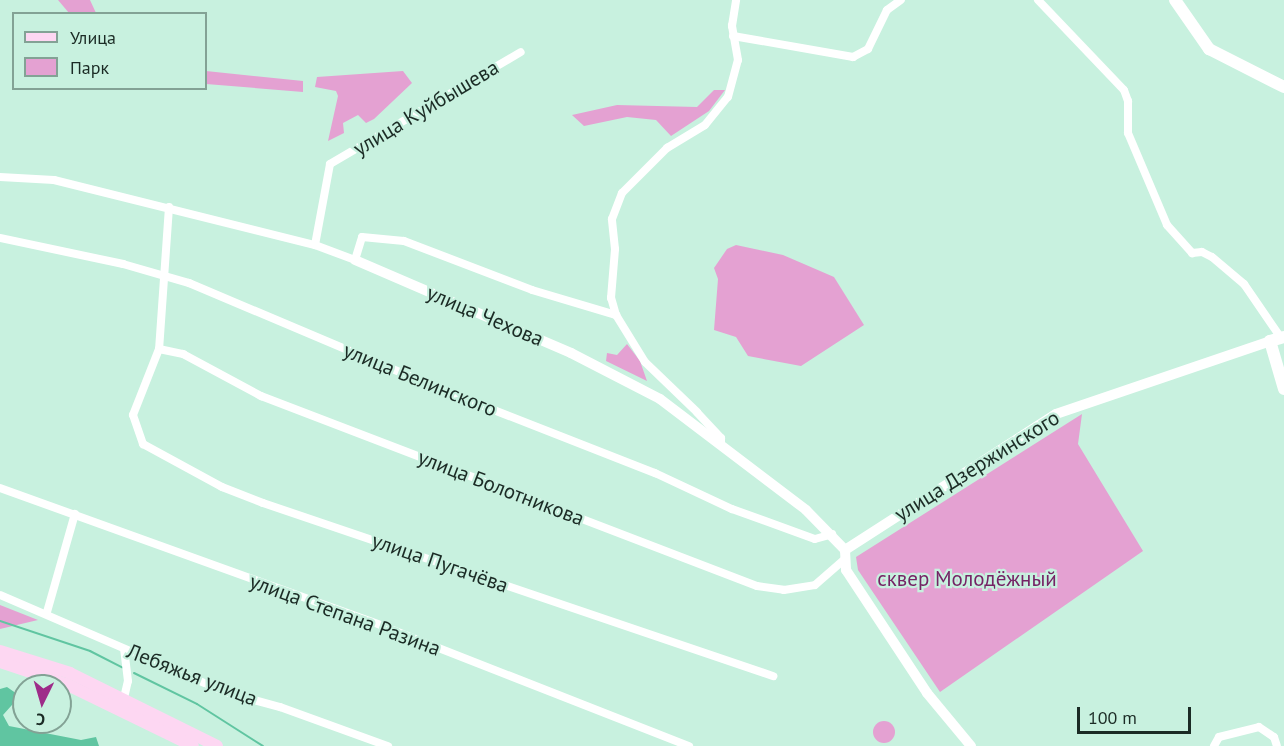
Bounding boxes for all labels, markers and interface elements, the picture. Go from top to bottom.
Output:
legend [12,12,207,90]
text: Улица [70,26,116,49]
street label: улица Куйбышева [349,55,503,161]
text: Парк [70,56,109,79]
street label: улица Чехова [423,280,547,352]
street label: улица Белинского [340,338,500,422]
street label: улица Дзержинского [890,405,1064,527]
street label: улица Болотникова [414,445,588,531]
street label: улица Пугачёва [368,528,512,598]
park label: сквер Молодёжный [877,566,1057,592]
street label: улица Степана Разина [246,569,444,661]
street label: Лебяжья улица [123,639,261,711]
north arrow [12,674,72,734]
scale bar [1080,695,1194,733]
text: 100 m [1088,706,1137,729]
text: С [35,710,46,730]

